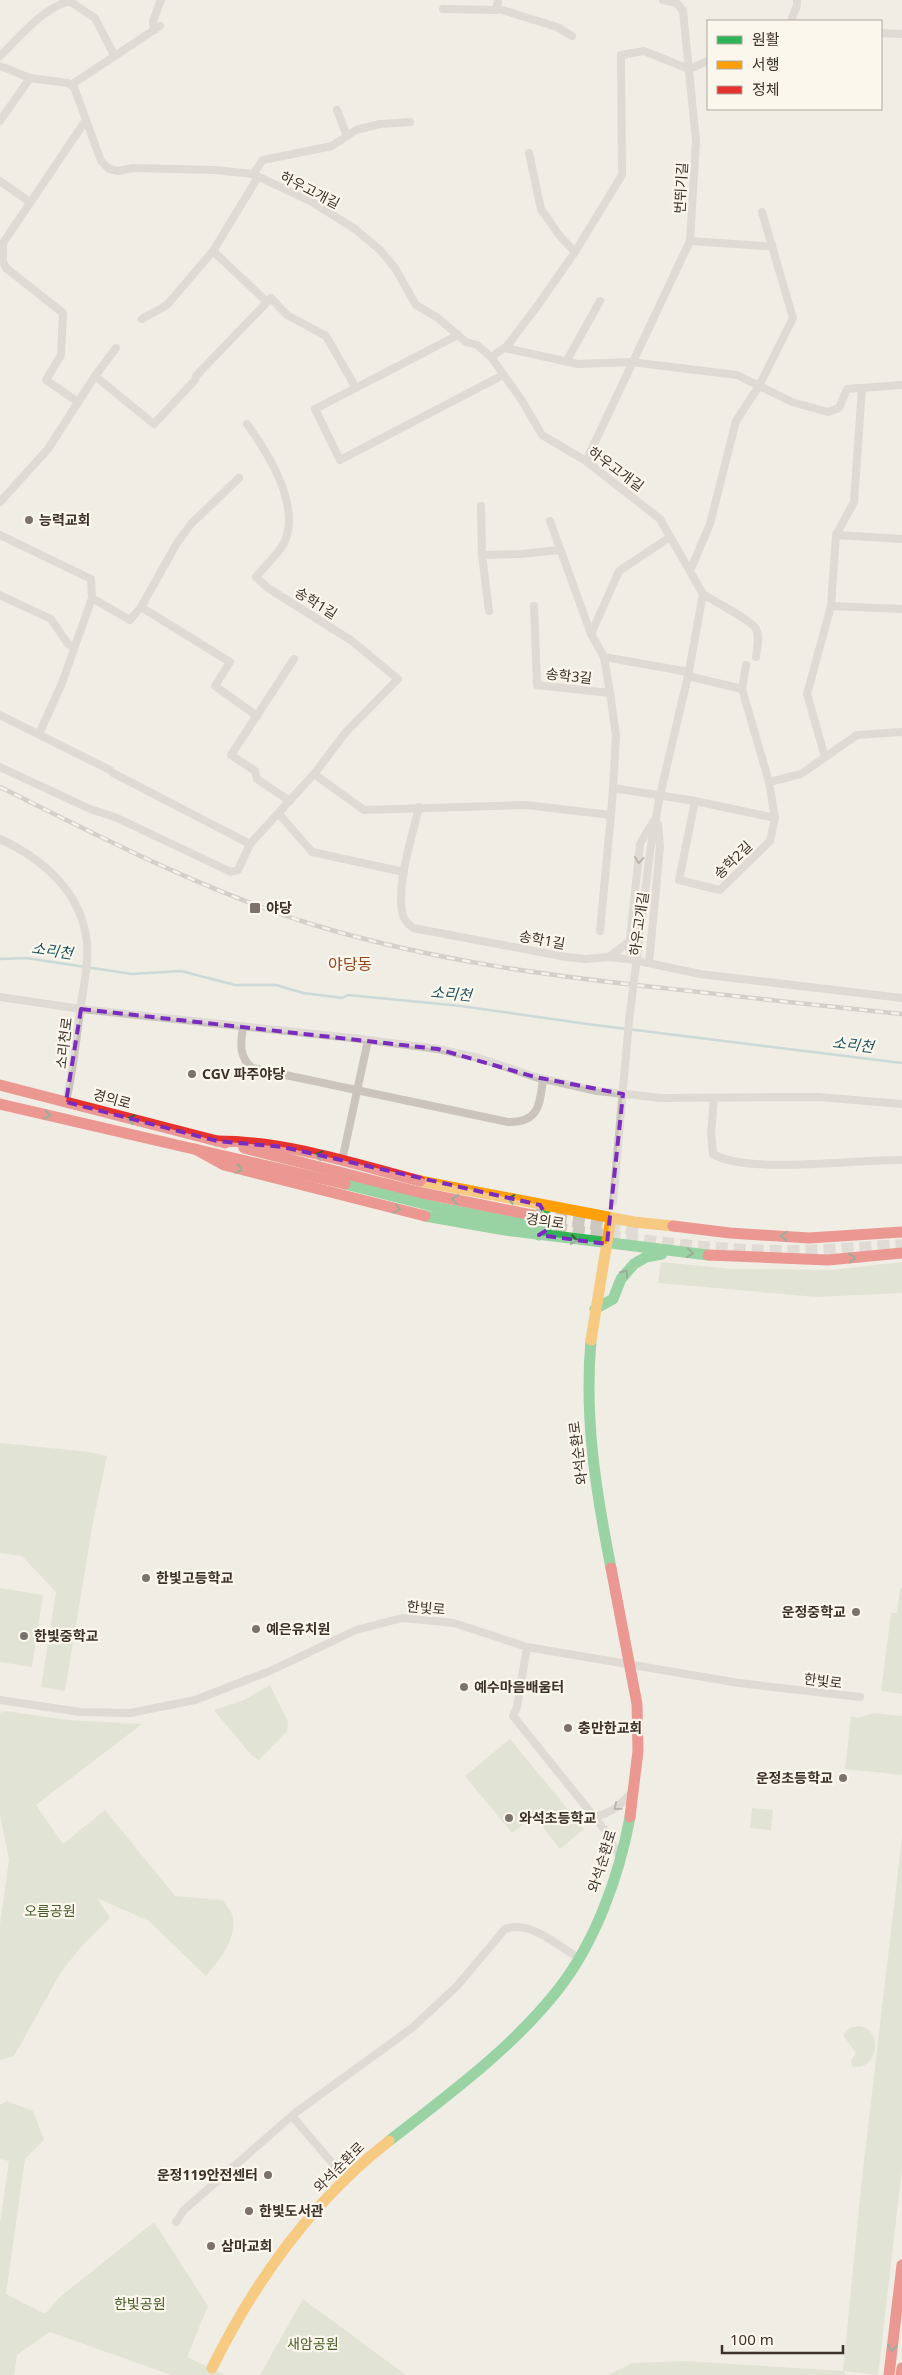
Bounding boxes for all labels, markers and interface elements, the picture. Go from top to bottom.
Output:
legend [707,20,882,110]
text: 원활 [752,29,780,49]
text: 서행 [752,54,780,74]
text: 정체 [752,79,780,99]
street label: 번뛰기길 [670,162,691,214]
street label: 하우고개길 [277,166,343,213]
street label: 하우고개길 [585,442,648,495]
place label: 능력교회 [39,510,91,529]
marker: 능력교회 [23,514,35,526]
street label: 송학1길 [291,582,341,623]
street label: 송학3길 [545,664,593,687]
street label: 송학2길 [709,837,756,883]
one-way arrow [634,857,645,865]
street label: 하우고개길 [625,891,652,957]
place label: 야당 [266,898,292,917]
marker: 야당 [248,901,262,915]
street label: 송학1길 [517,926,567,953]
water label: 소리천 [30,937,76,963]
district label: 야당동 [328,953,372,975]
water label: 소리천 [430,981,475,1005]
street label: 소리천로 [51,1016,76,1070]
water label: 소리천 [831,1032,877,1057]
place label: CGV 파주야당 [202,1064,285,1083]
marker: CGV 파주야당 [186,1068,198,1080]
street label: 경의로 [91,1084,133,1113]
one-way arrow [43,1109,52,1120]
one-way arrow [127,1114,136,1125]
one-way arrow [314,1150,323,1161]
one-way arrow [235,1163,244,1174]
one-way arrow [450,1195,459,1205]
one-way arrow [507,1195,516,1205]
one-way arrow [392,1203,401,1214]
street label: 경의로 [525,1208,566,1233]
one-way arrow [779,1231,787,1242]
one-way arrow [570,1234,578,1244]
one-way arrow [687,1247,695,1258]
one-way arrow [849,1253,857,1264]
one-way arrow [619,1269,628,1279]
street label: 와석순환로 [564,1420,591,1486]
place label: 한빛고등학교 [156,1568,233,1587]
marker: 한빛고등학교 [140,1572,152,1584]
street label: 한빛로 [406,1596,446,1619]
place label: 운정중학교 [782,1602,846,1621]
marker: 운정중학교 [850,1606,862,1618]
place label: 예은유치원 [266,1619,330,1638]
marker: 예은유치원 [250,1623,262,1635]
place label: 한빛중학교 [34,1626,99,1645]
marker: 한빛중학교 [18,1630,30,1642]
street label: 한빛로 [803,1669,844,1692]
place label: 예수마음배움터 [474,1677,564,1696]
marker: 예수마음배움터 [458,1681,470,1693]
place label: 충만한교회 [578,1718,642,1737]
marker: 충만한교회 [562,1722,574,1734]
place label: 운정초등학교 [756,1768,833,1787]
marker: 운정초등학교 [837,1772,849,1784]
one-way arrow [614,1802,623,1810]
place label: 와석초등학교 [519,1808,596,1827]
marker: 와석초등학교 [503,1812,515,1824]
street label: 와석순환로 [583,1827,620,1894]
park label: 오름공원 [24,1901,76,1920]
street label: 와석순환로 [309,2137,368,2196]
place label: 운정119안전센터 [157,2165,258,2184]
marker: 운정119안전센터 [262,2169,274,2181]
place label: 한빛도서관 [259,2201,324,2220]
marker: 한빛도서관 [243,2205,255,2217]
place label: 삼마교회 [221,2236,273,2255]
marker: 삼마교회 [205,2240,217,2252]
park label: 한빛공원 [114,2294,166,2313]
scale bar [722,2322,843,2354]
text: 100 m [730,2329,774,2349]
park label: 새암공원 [287,2334,339,2353]
one-way arrow [887,2344,898,2352]

